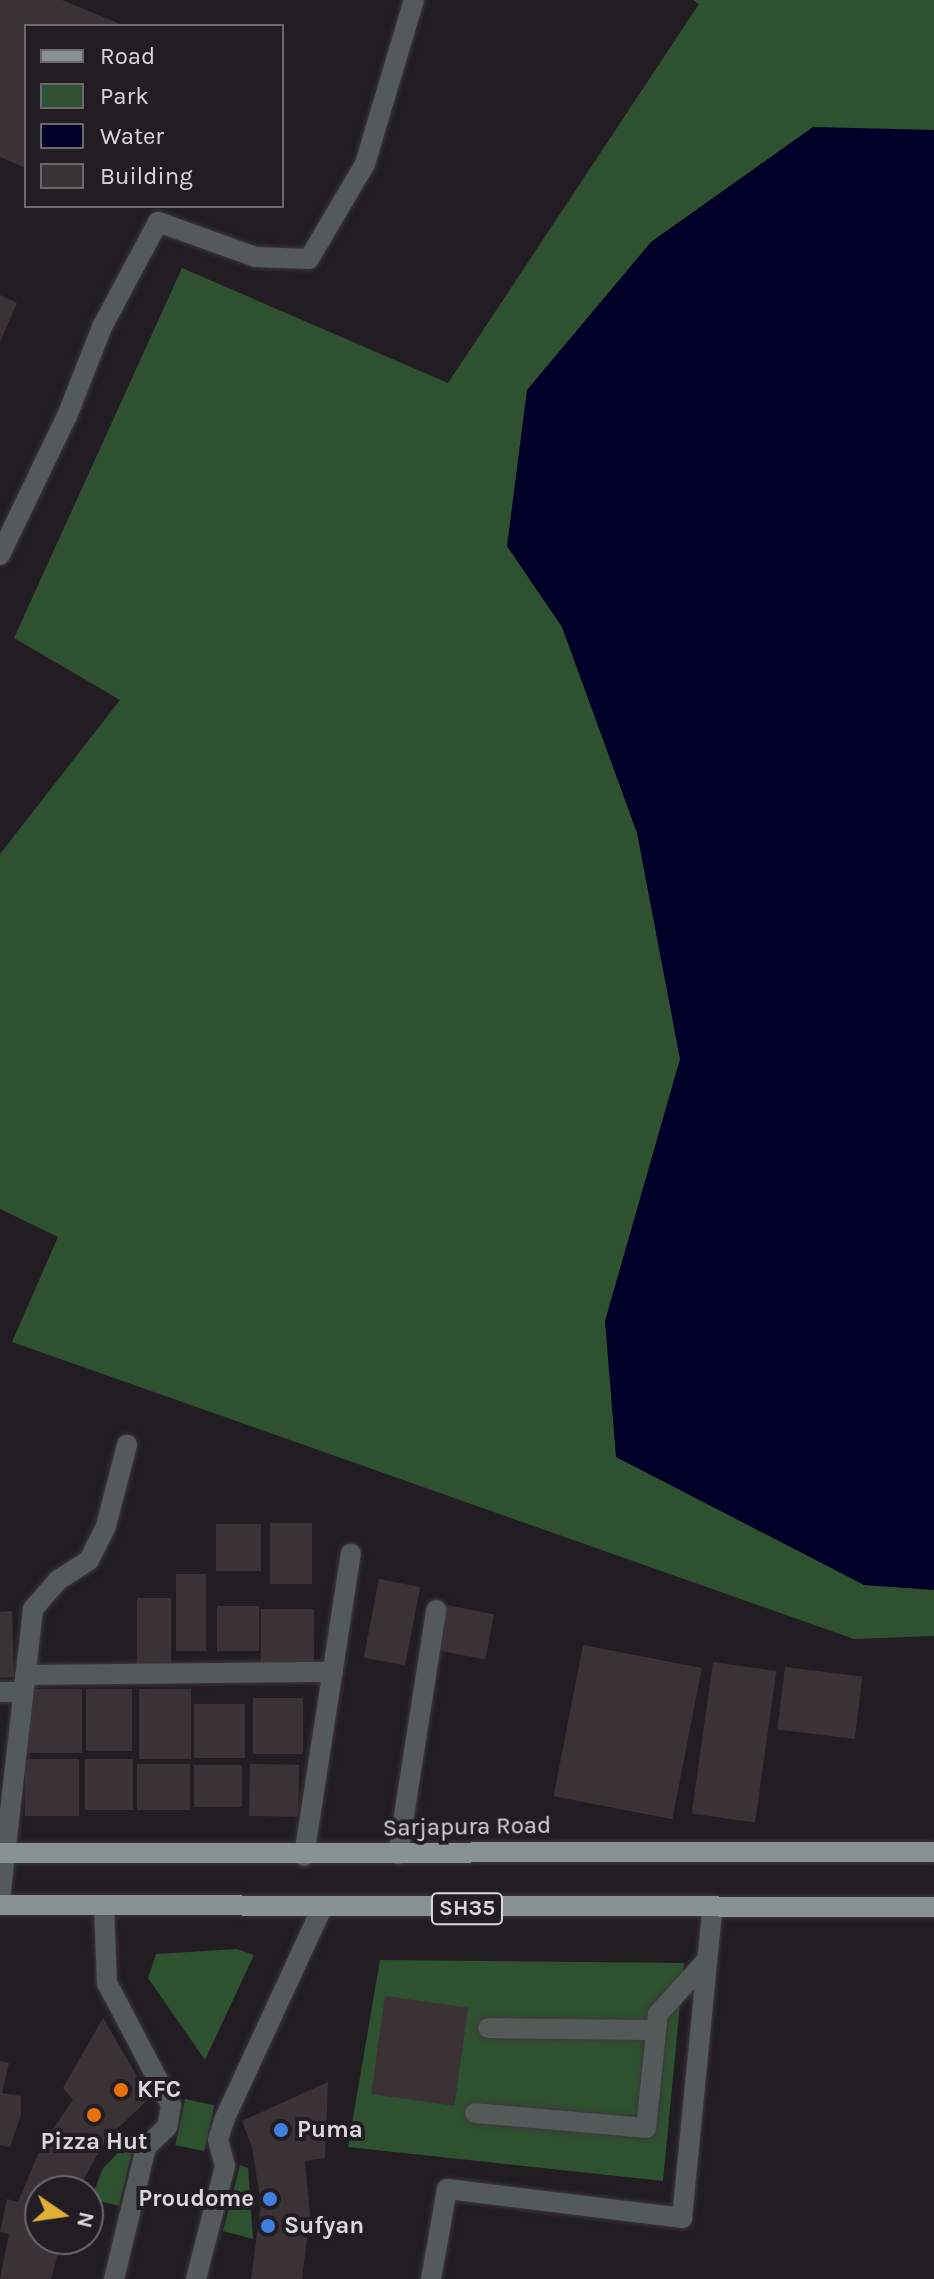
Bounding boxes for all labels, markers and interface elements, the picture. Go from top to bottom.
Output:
legend [24,24,284,208]
text: Road [100,42,155,70]
text: Park [100,82,149,110]
text: Water [100,122,164,150]
text: Building [100,162,193,190]
street label: Sarjapura Road [382,1811,552,1843]
road number: SH35 [429,1891,505,1927]
place label: KFC [137,2076,181,2104]
marker: KFC [112,2081,130,2099]
marker: Pizza Hut [85,2106,103,2124]
place label: Puma [297,2116,363,2144]
marker: Puma [272,2121,290,2139]
place label: Pizza Hut [40,2128,148,2156]
north arrow [24,2175,104,2255]
place label: Proudome [138,2185,254,2213]
marker: Proudome [261,2190,279,2208]
text: N [71,2209,100,2231]
place label: Sufyan [284,2212,364,2240]
marker: Sufyan [259,2217,277,2235]

